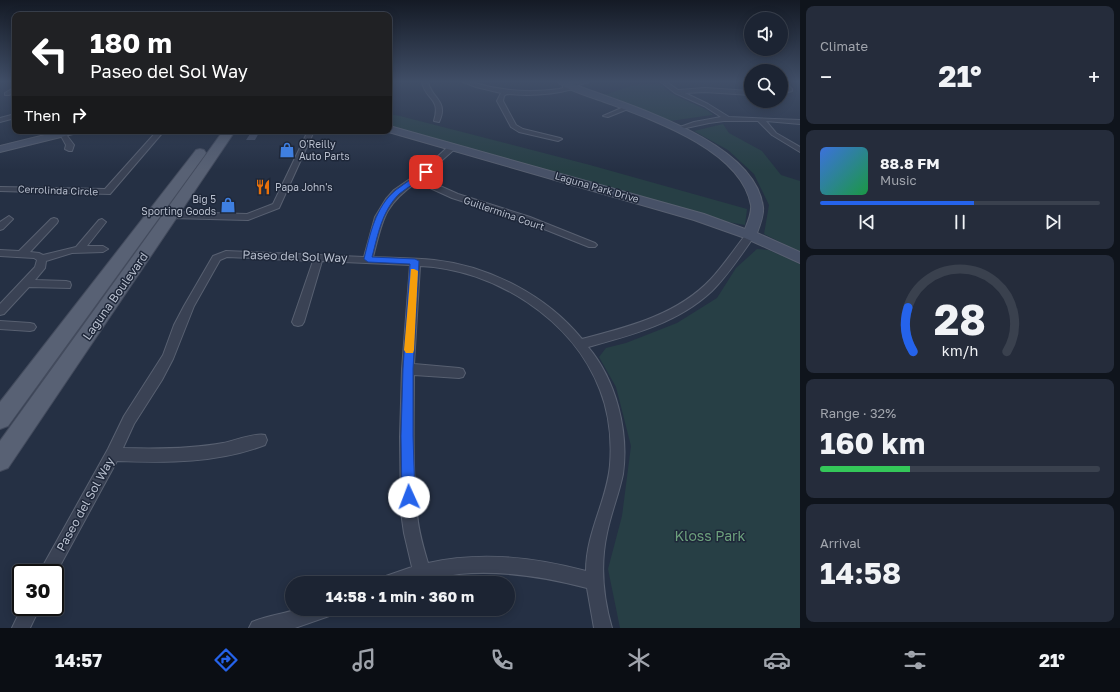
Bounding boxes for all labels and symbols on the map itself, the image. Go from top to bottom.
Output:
place label: O'Reilly Auto Parts [299,138,350,162]
shop icon: O'Reilly Auto Parts [278,141,296,159]
pin [409,155,443,189]
street label: Laguna Park Drive [554,169,641,205]
restaurant icon: Papa John's [254,178,272,196]
place label: Papa John's [275,181,333,193]
street label: Cerrolinda Circle [18,183,99,197]
place label: Big 5 Sporting Goods [141,193,216,217]
street label: Guillermina Court [462,194,546,232]
shop icon: Big 5 Sporting Goods [219,196,237,214]
street label: Paseo del Sol Way [242,247,348,265]
street label: Laguna Boulevard [79,249,151,343]
street label: Paseo del Sol Way [53,454,117,554]
position arrow [388,476,430,518]
park label: Kloss Park [675,527,746,544]
speed limit sign: 30 [12,564,64,616]

